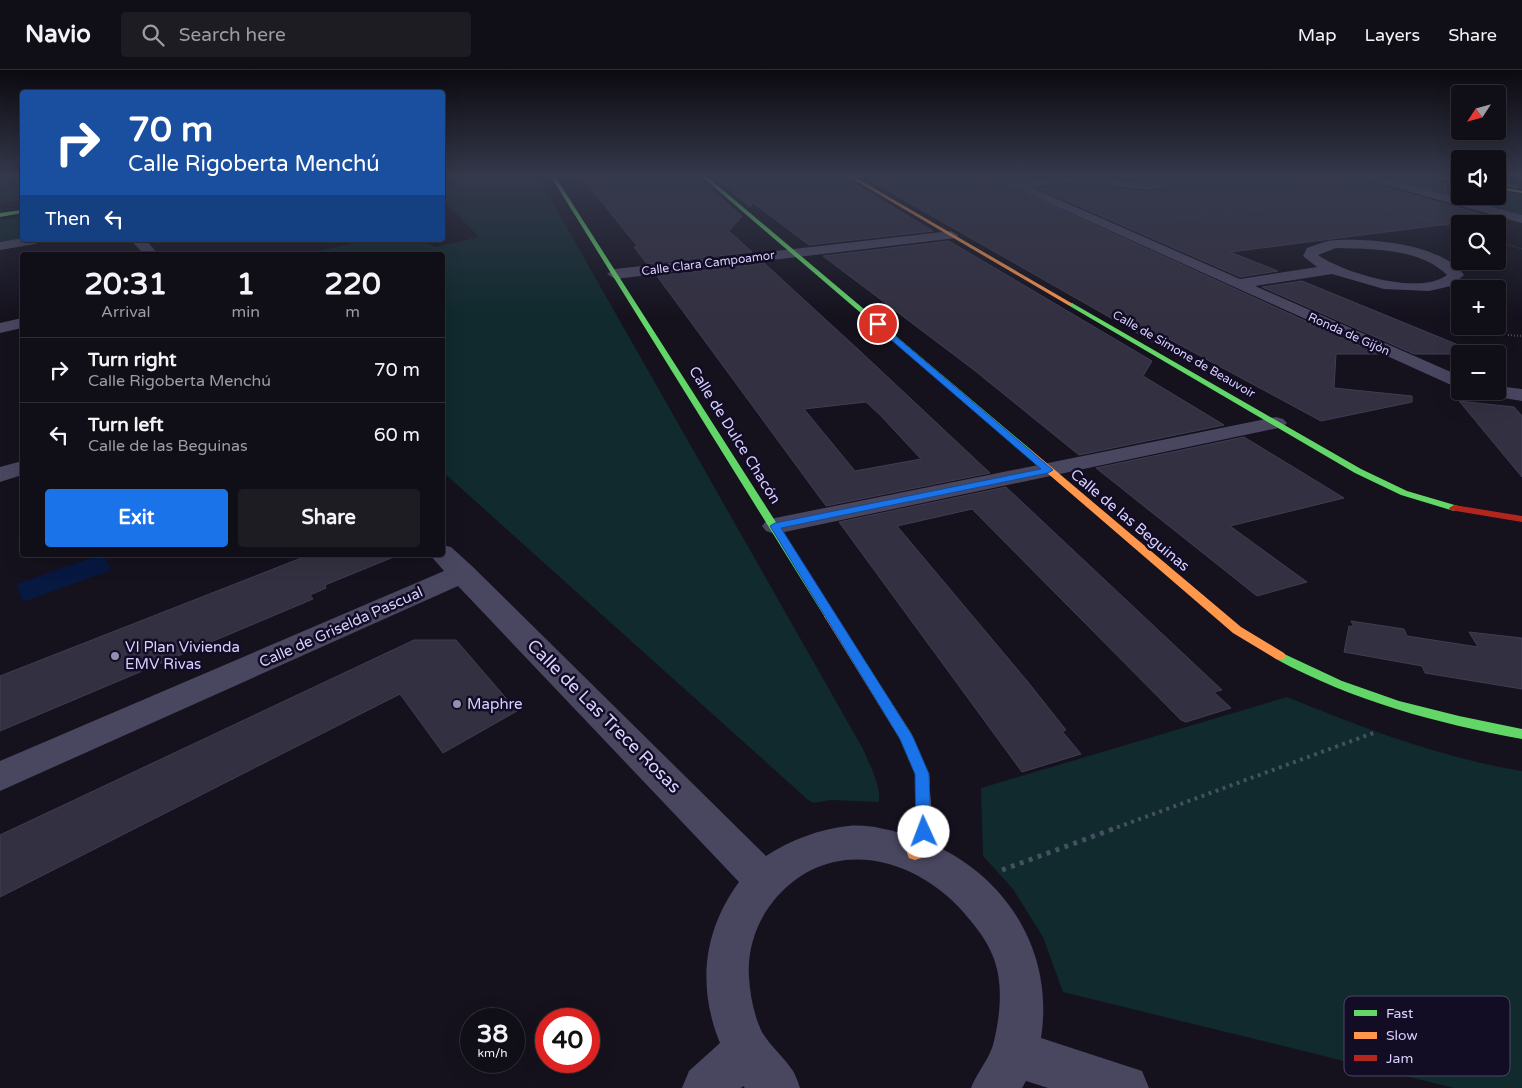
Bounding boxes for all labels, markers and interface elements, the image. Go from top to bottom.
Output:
search box [121,12,471,57]
text: Navio [25,20,91,49]
icon: search [139,21,167,49]
text: Search here [179,24,286,46]
text: Map [1298,24,1337,46]
text: Layers [1365,24,1420,46]
text: Share [1448,24,1497,46]
north arrow [1451,85,1506,140]
map controls [1451,85,1506,400]
text: 70 m [128,109,213,151]
icon: right [45,110,110,175]
button: sound [1451,150,1506,205]
text: Calle Rigoberta Menchú [128,151,380,177]
icon: left [100,205,128,233]
text: Then [45,208,90,230]
button: search [1451,215,1506,270]
street label: Calle Clara Campoamor [641,248,776,278]
text: 20:31 [84,266,167,303]
text: 1 [236,266,255,303]
text: 220 [324,266,381,303]
button: + [1451,280,1506,335]
text: Arrival [101,302,151,322]
text: min [232,302,260,322]
text: m [345,302,360,322]
pin [857,303,899,345]
street label: Calle de Simone de Beauvoir [1110,307,1258,401]
icon: arrive [864,310,892,338]
street label: Ronda de Gijón [1306,310,1392,358]
button: − [1451,345,1506,400]
text: Turn right [88,349,176,371]
icon: right [45,356,73,384]
text: 70 m [374,359,420,381]
street label: Calle de Dulce Chacón [685,363,785,507]
text: Calle Rigoberta Menchú [88,371,271,391]
text: Turn left [88,414,164,436]
icon: left [45,421,73,449]
text: 60 m [374,424,420,446]
text: Calle de las Beguinas [88,436,248,456]
street label: Calle de las Beguinas [1067,465,1193,575]
button: Exit [45,489,228,547]
button: Share [238,489,420,547]
street label: Calle de Griselda Pascual [256,583,426,671]
street label: Calle de Las Trece Rosas [522,634,686,798]
place label: VI Plan Vivienda EMV Rivas [125,638,240,673]
marker: VI Plan Vivienda EMV Rivas [109,650,121,662]
place label: Maphre [467,695,523,713]
marker: Maphre [451,698,463,710]
position arrow [897,805,949,857]
legend [1344,996,1510,1076]
text: Fast [1386,1005,1414,1022]
speed limit sign: 40 [535,1008,600,1073]
text: 38 [477,1019,508,1049]
text: Slow [1386,1027,1418,1044]
text: km/h [477,1046,508,1060]
text: Jam [1386,1050,1413,1067]

